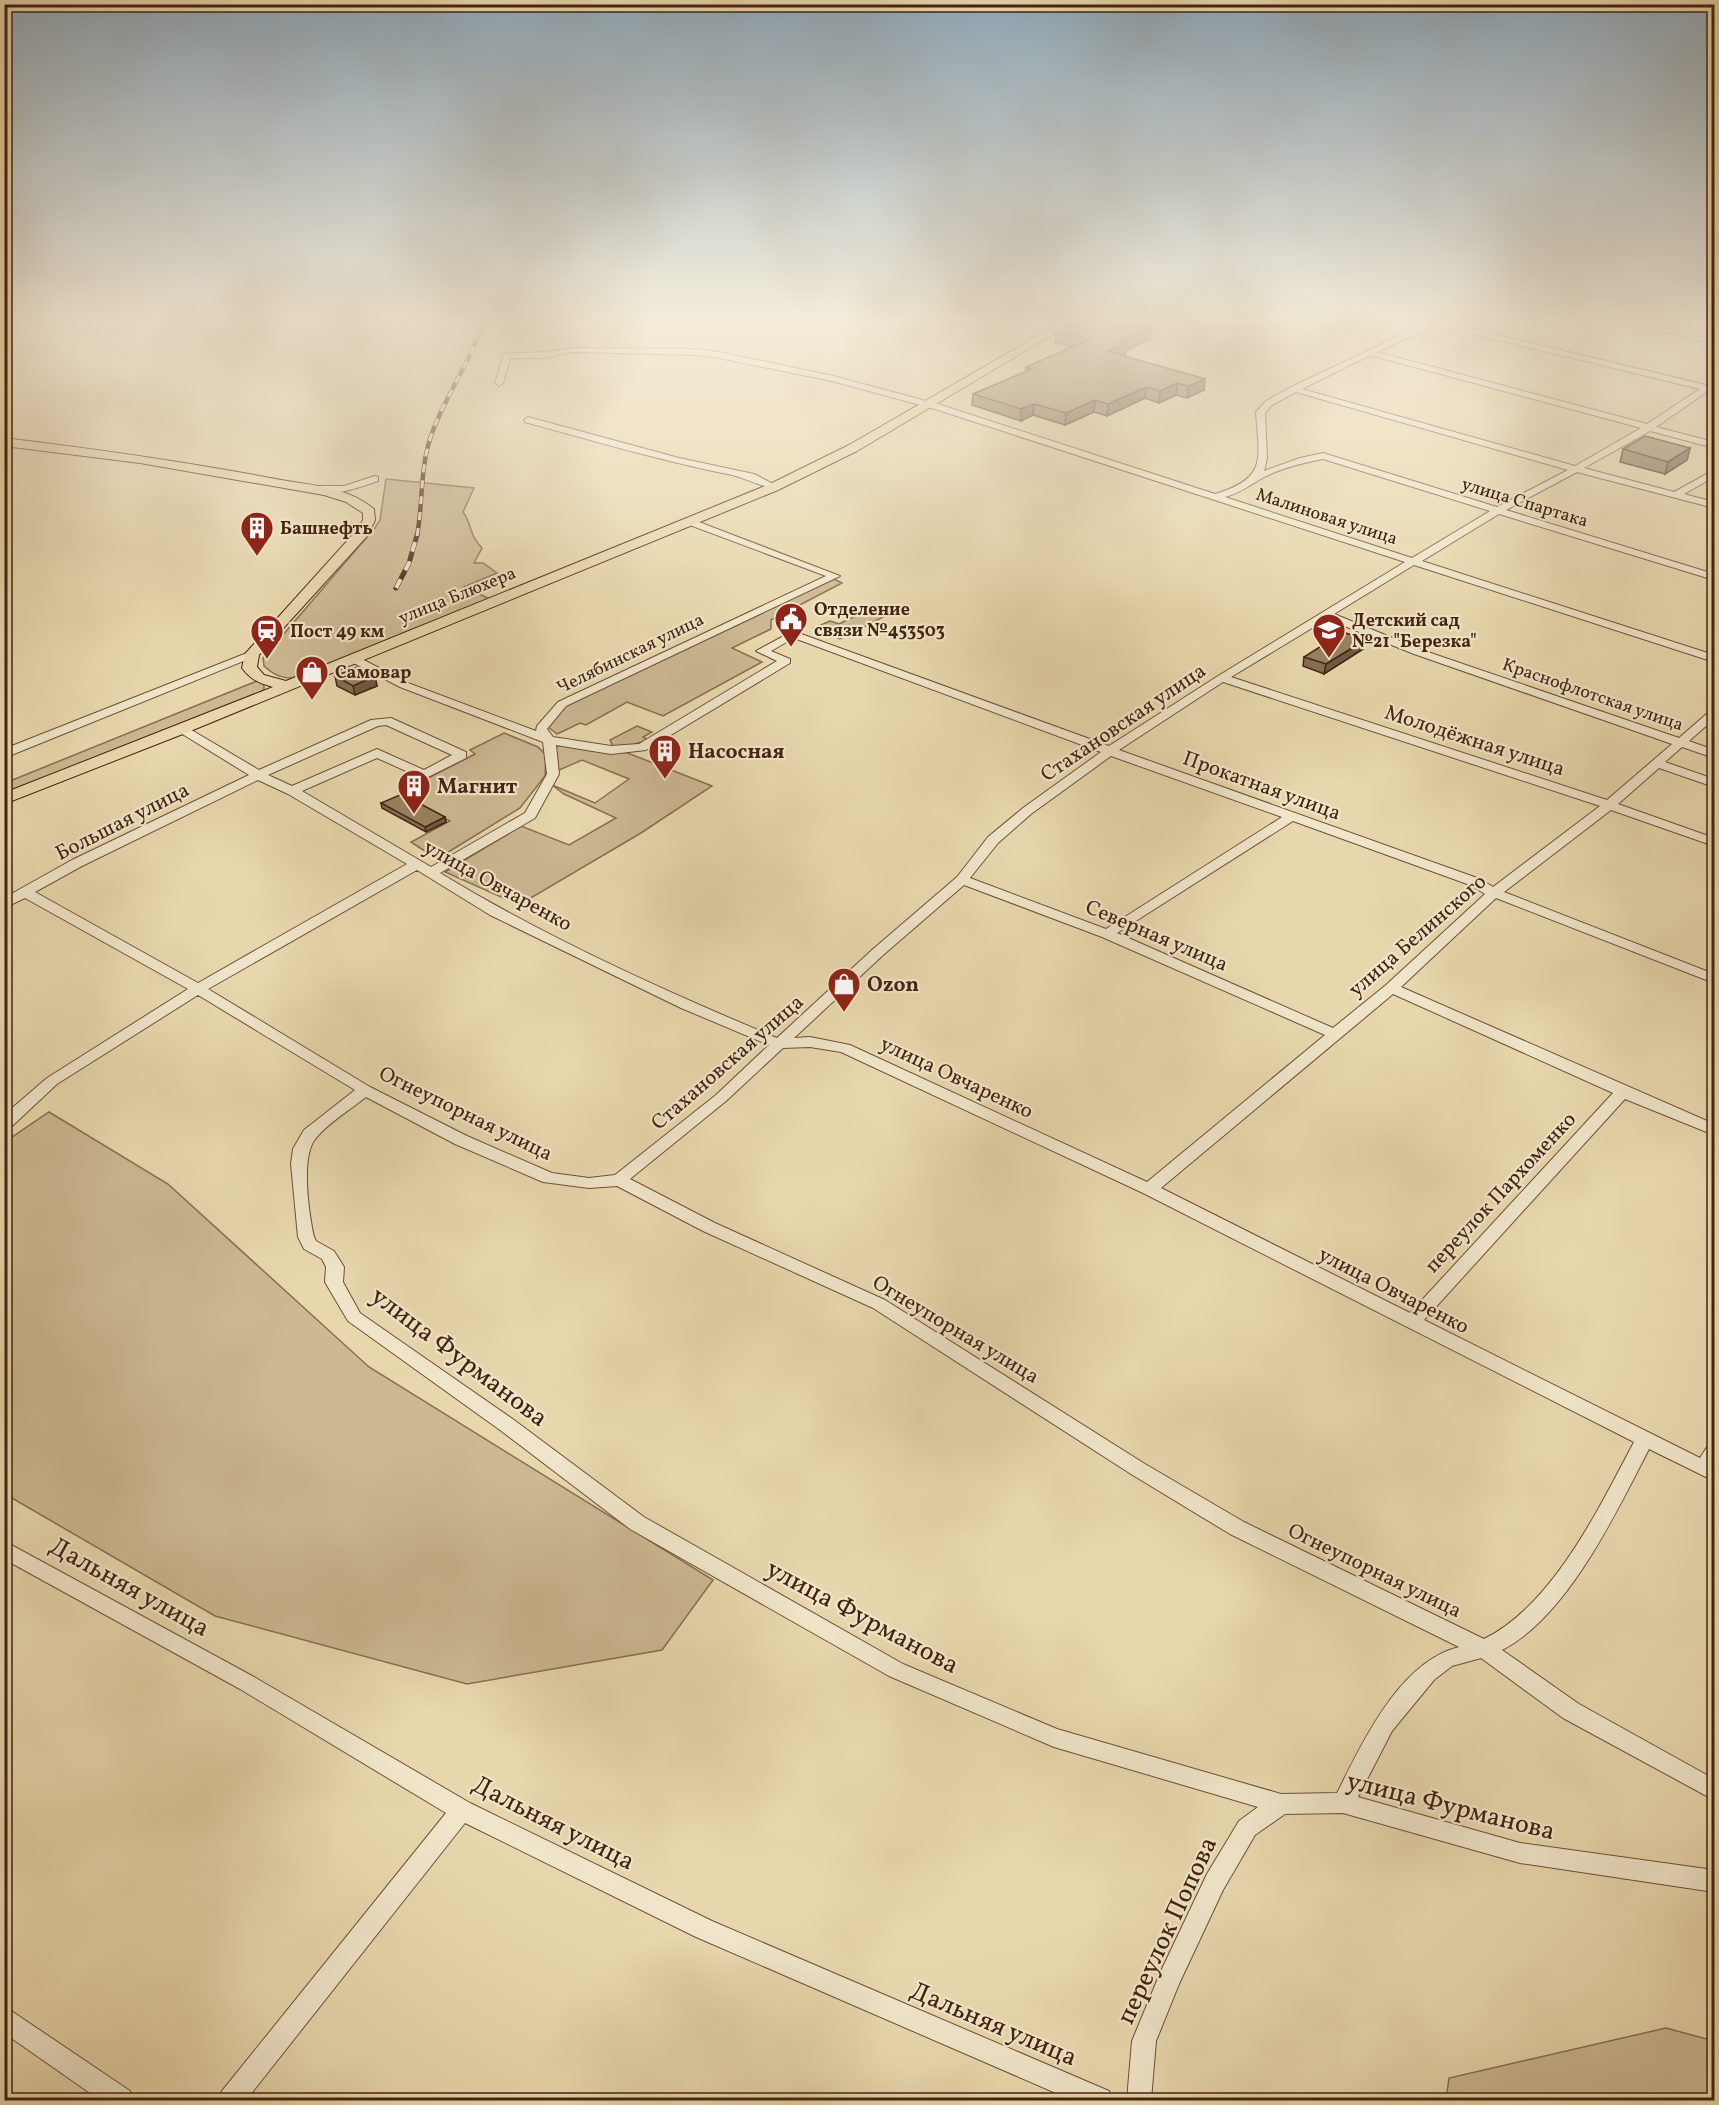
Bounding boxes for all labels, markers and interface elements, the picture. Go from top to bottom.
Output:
street label: улица Спартака [1458,472,1591,535]
street label: Малиновая улица [1252,483,1401,552]
building icon: Башнефть [239,510,275,557]
place label: Башнефть [280,517,373,542]
street label: улица Блюхера [395,561,520,631]
place label: Отделение связи №453503 [814,598,945,644]
public building icon: Отделение связи №453503 [773,601,809,648]
street label: Челябинская улица [553,608,708,701]
place label: Детский сад №21 "Березка" [1352,609,1477,655]
school or university icon: Детский сад №21 "Березка" [1311,612,1347,659]
station icon: Пост 49 км [249,613,285,660]
place label: Пост 49 км [290,620,385,645]
street label: Краснофлотская улица [1499,653,1687,738]
shop icon: Самовар [294,654,330,701]
street label: Стахановская улица [1035,657,1212,789]
place label: Самовар [335,661,411,686]
street label: Молодёжная улица [1381,699,1568,784]
building icon: Насосная [647,733,683,780]
place label: Насосная [688,738,785,767]
street label: Прокатная улица [1178,744,1345,828]
building icon: Магнит [396,768,432,815]
place label: Магнит [437,773,518,802]
street label: Большая улица [51,776,195,869]
street label: улица Овчаренко [418,833,577,939]
street label: улица Белинского [1343,868,1493,1004]
street label: Северная улица [1081,893,1232,980]
shop icon: Ozon [826,966,862,1013]
place label: Ozon [867,971,919,1000]
street label: Стахановская улица [645,989,811,1138]
street label: улица Овчаренко [875,1030,1038,1127]
street label: Огнеупорная улица [374,1060,557,1169]
street label: переулок Пархоменко [1419,1106,1583,1280]
street label: улица Овчаренко [1313,1241,1474,1342]
street label: Огнеупорная улица [866,1269,1044,1392]
street label: улица Фурманова [363,1279,555,1436]
street label: Огнеупорная улица [1283,1517,1466,1626]
street label: Дальняя улица [42,1529,216,1647]
street label: улица Фурманова [759,1552,965,1684]
street label: улица Фурманова [1343,1764,1559,1850]
street label: Дальняя улица [465,1767,641,1880]
street label: переулок Попова [1109,1831,1227,2030]
street label: Дальняя улица [904,1973,1082,2076]

